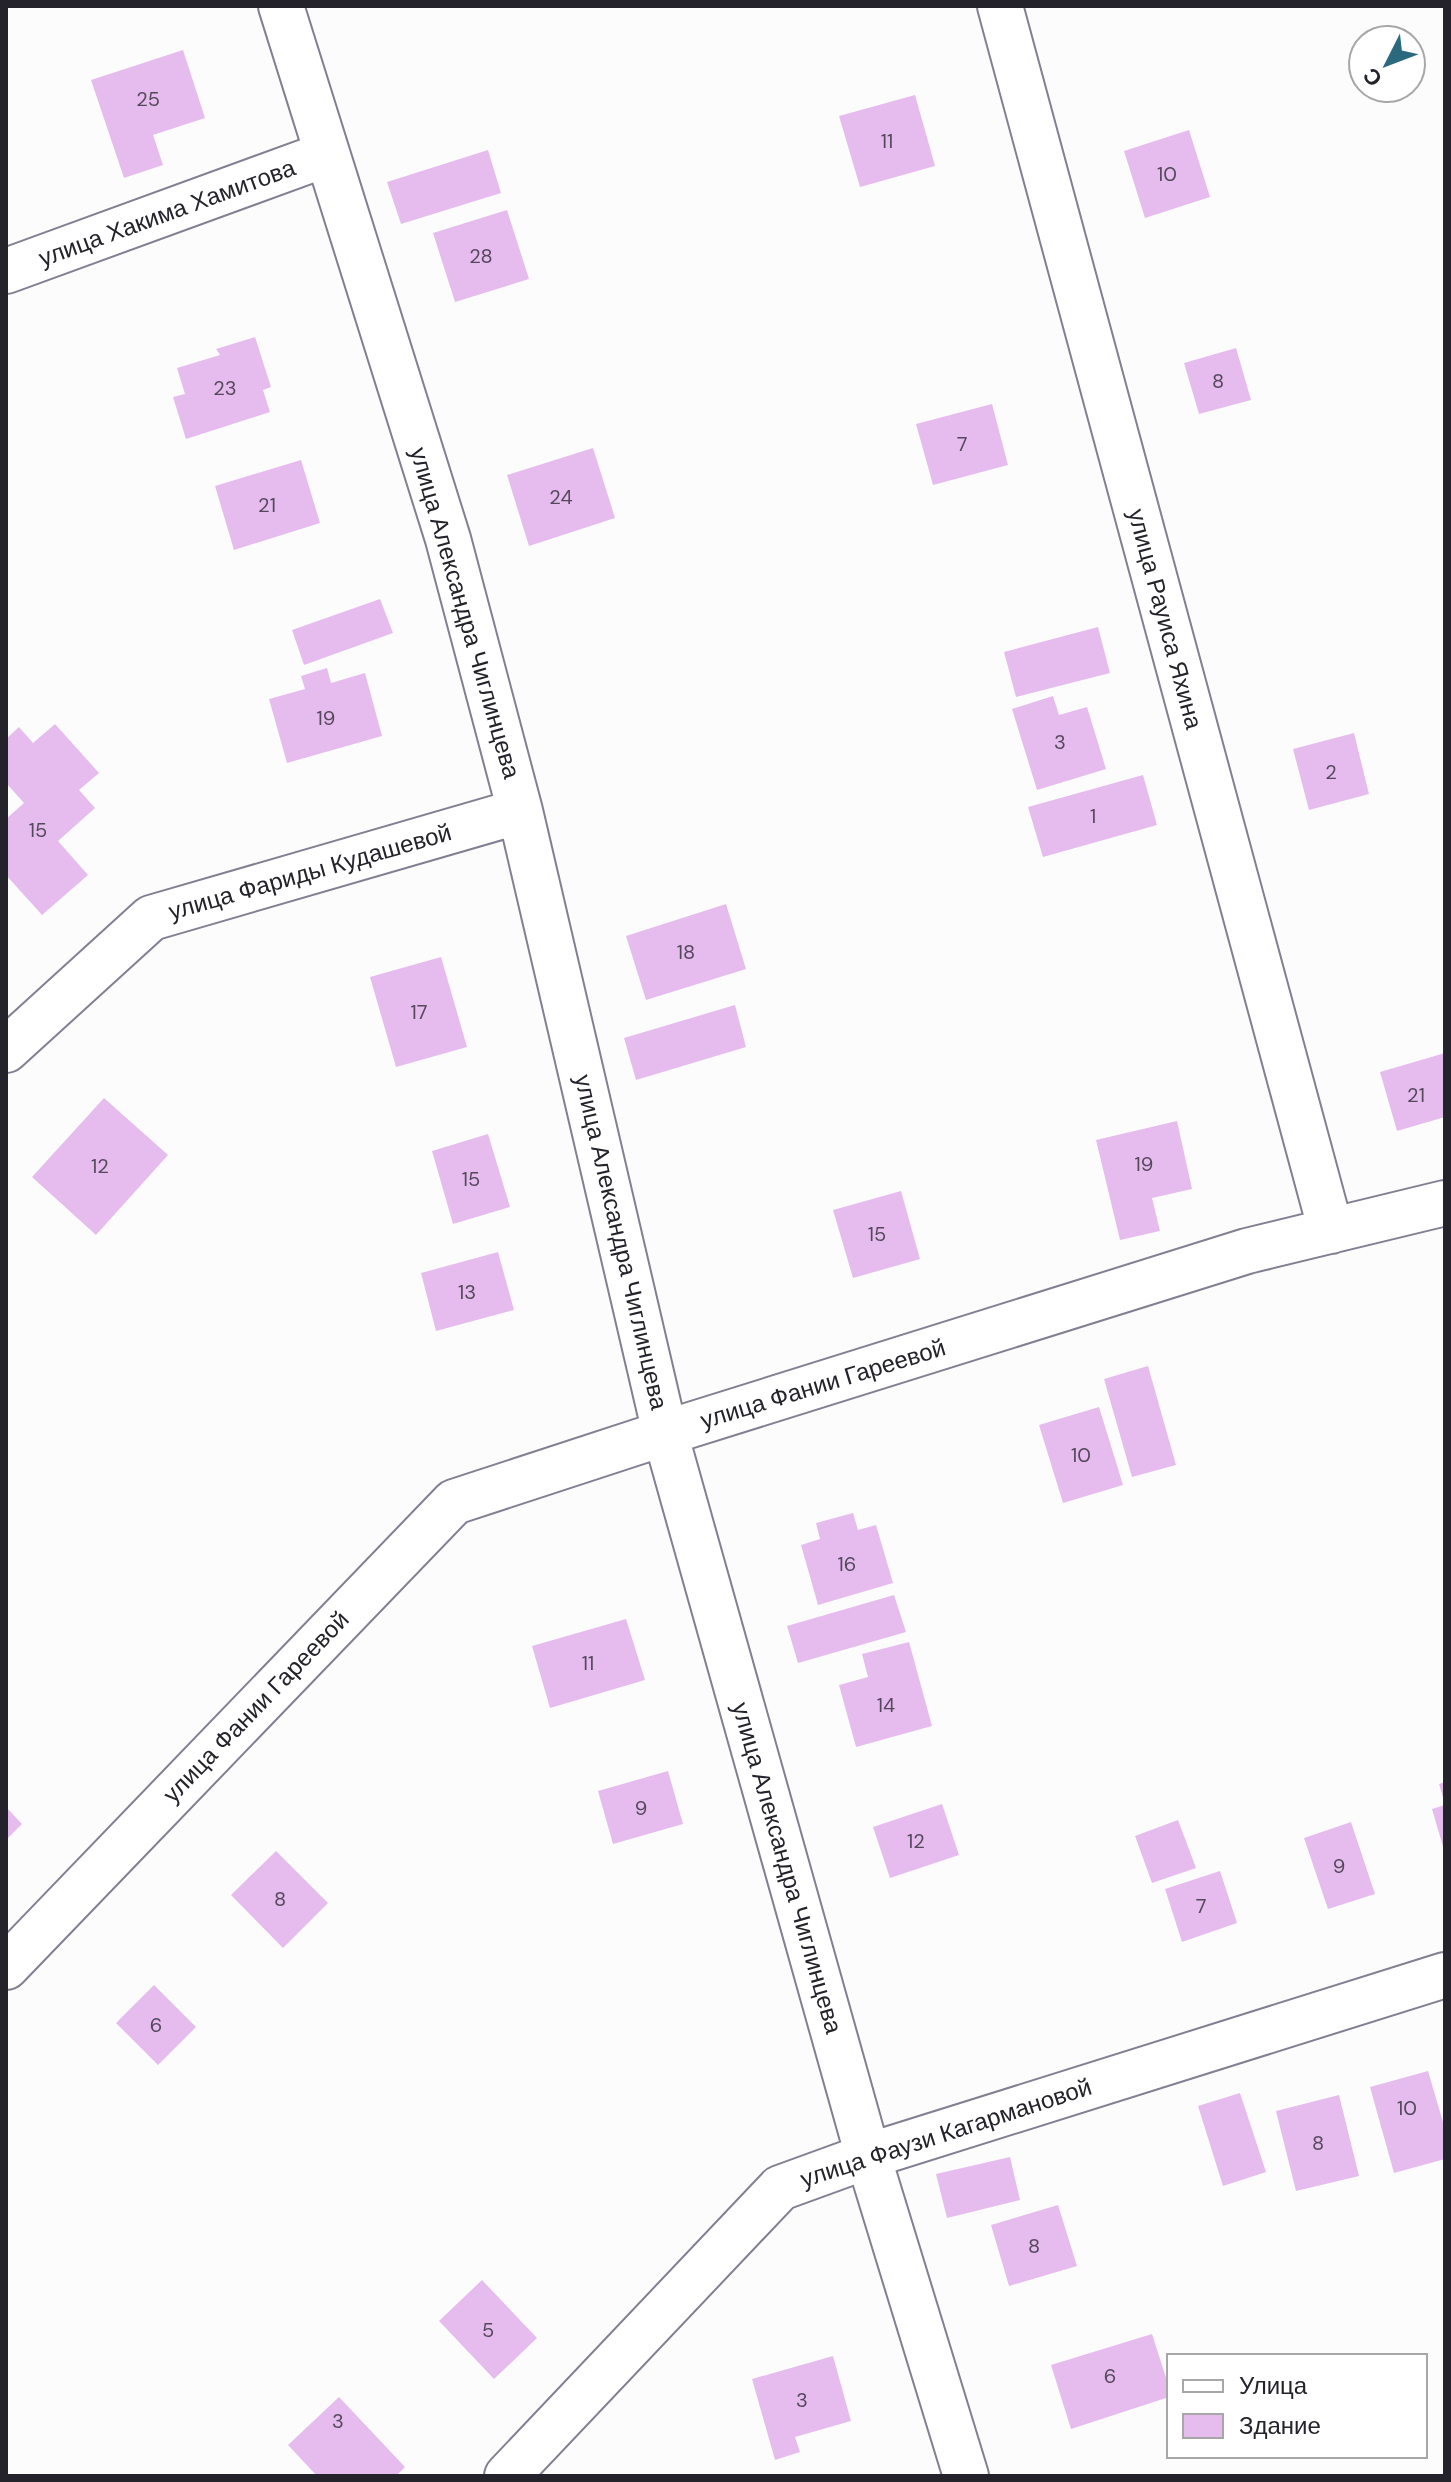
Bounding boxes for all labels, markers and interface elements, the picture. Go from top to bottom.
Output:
north arrow [1347,24,1427,104]
text: С [1356,61,1389,93]
house number: 25 [136,86,160,112]
house number: 11 [881,128,893,154]
street label: улица Хакима Хамитова [34,151,300,273]
house number: 10 [1157,161,1177,187]
house number: 28 [469,243,493,269]
house number: 8 [1212,368,1224,394]
house number: 23 [213,375,237,401]
house number: 7 [957,431,967,457]
street label: улица Александра Чиглинцева [403,444,528,783]
house number: 24 [549,484,573,510]
house number: 21 [258,492,276,518]
street label: улица Рауиса Яхина [1121,505,1210,733]
house number: 19 [317,705,335,731]
house number: 3 [1054,729,1066,755]
house number: 2 [1325,759,1337,785]
house number: 1 [1090,803,1096,829]
street label: улица Фариды Кудашевой [165,816,455,927]
house number: 15 [29,817,47,843]
house number: 18 [677,939,695,965]
house number: 17 [411,999,427,1025]
street label: улица Александра Чиглинцева [568,1071,675,1413]
house number: 21 [1407,1082,1425,1108]
house number: 19 [1135,1151,1153,1177]
house number: 12 [91,1153,109,1179]
house number: 15 [462,1166,480,1192]
house number: 15 [868,1221,886,1247]
house number: 13 [458,1279,476,1305]
street label: улица Фании Гареевой [697,1331,949,1436]
house number: 10 [1071,1442,1091,1468]
house number: 16 [838,1551,856,1577]
street label: улица Фании Гареевой [156,1604,355,1809]
house number: 11 [582,1650,594,1676]
house number: 14 [877,1692,895,1718]
street label: улица Александра Чиглинцева [725,1699,850,2038]
house number: 9 [635,1795,647,1821]
house number: 12 [907,1828,925,1854]
house number: 9 [1333,1853,1345,1879]
house number: 8 [274,1886,286,1912]
house number: 7 [1196,1893,1206,1919]
house number: 6 [150,2012,162,2038]
street label: улица Фаузи Кагармановой [796,2071,1095,2194]
house number: 10 [1397,2095,1417,2121]
house number: 8 [1312,2130,1324,2156]
house number: 8 [1028,2233,1040,2259]
house number: 5 [482,2317,494,2343]
legend [1167,2354,1427,2458]
house number: 6 [1104,2363,1116,2389]
text: Улица [1239,2370,1308,2401]
house number: 3 [796,2387,808,2413]
house number: 3 [332,2408,344,2434]
text: Здание [1239,2410,1321,2441]

